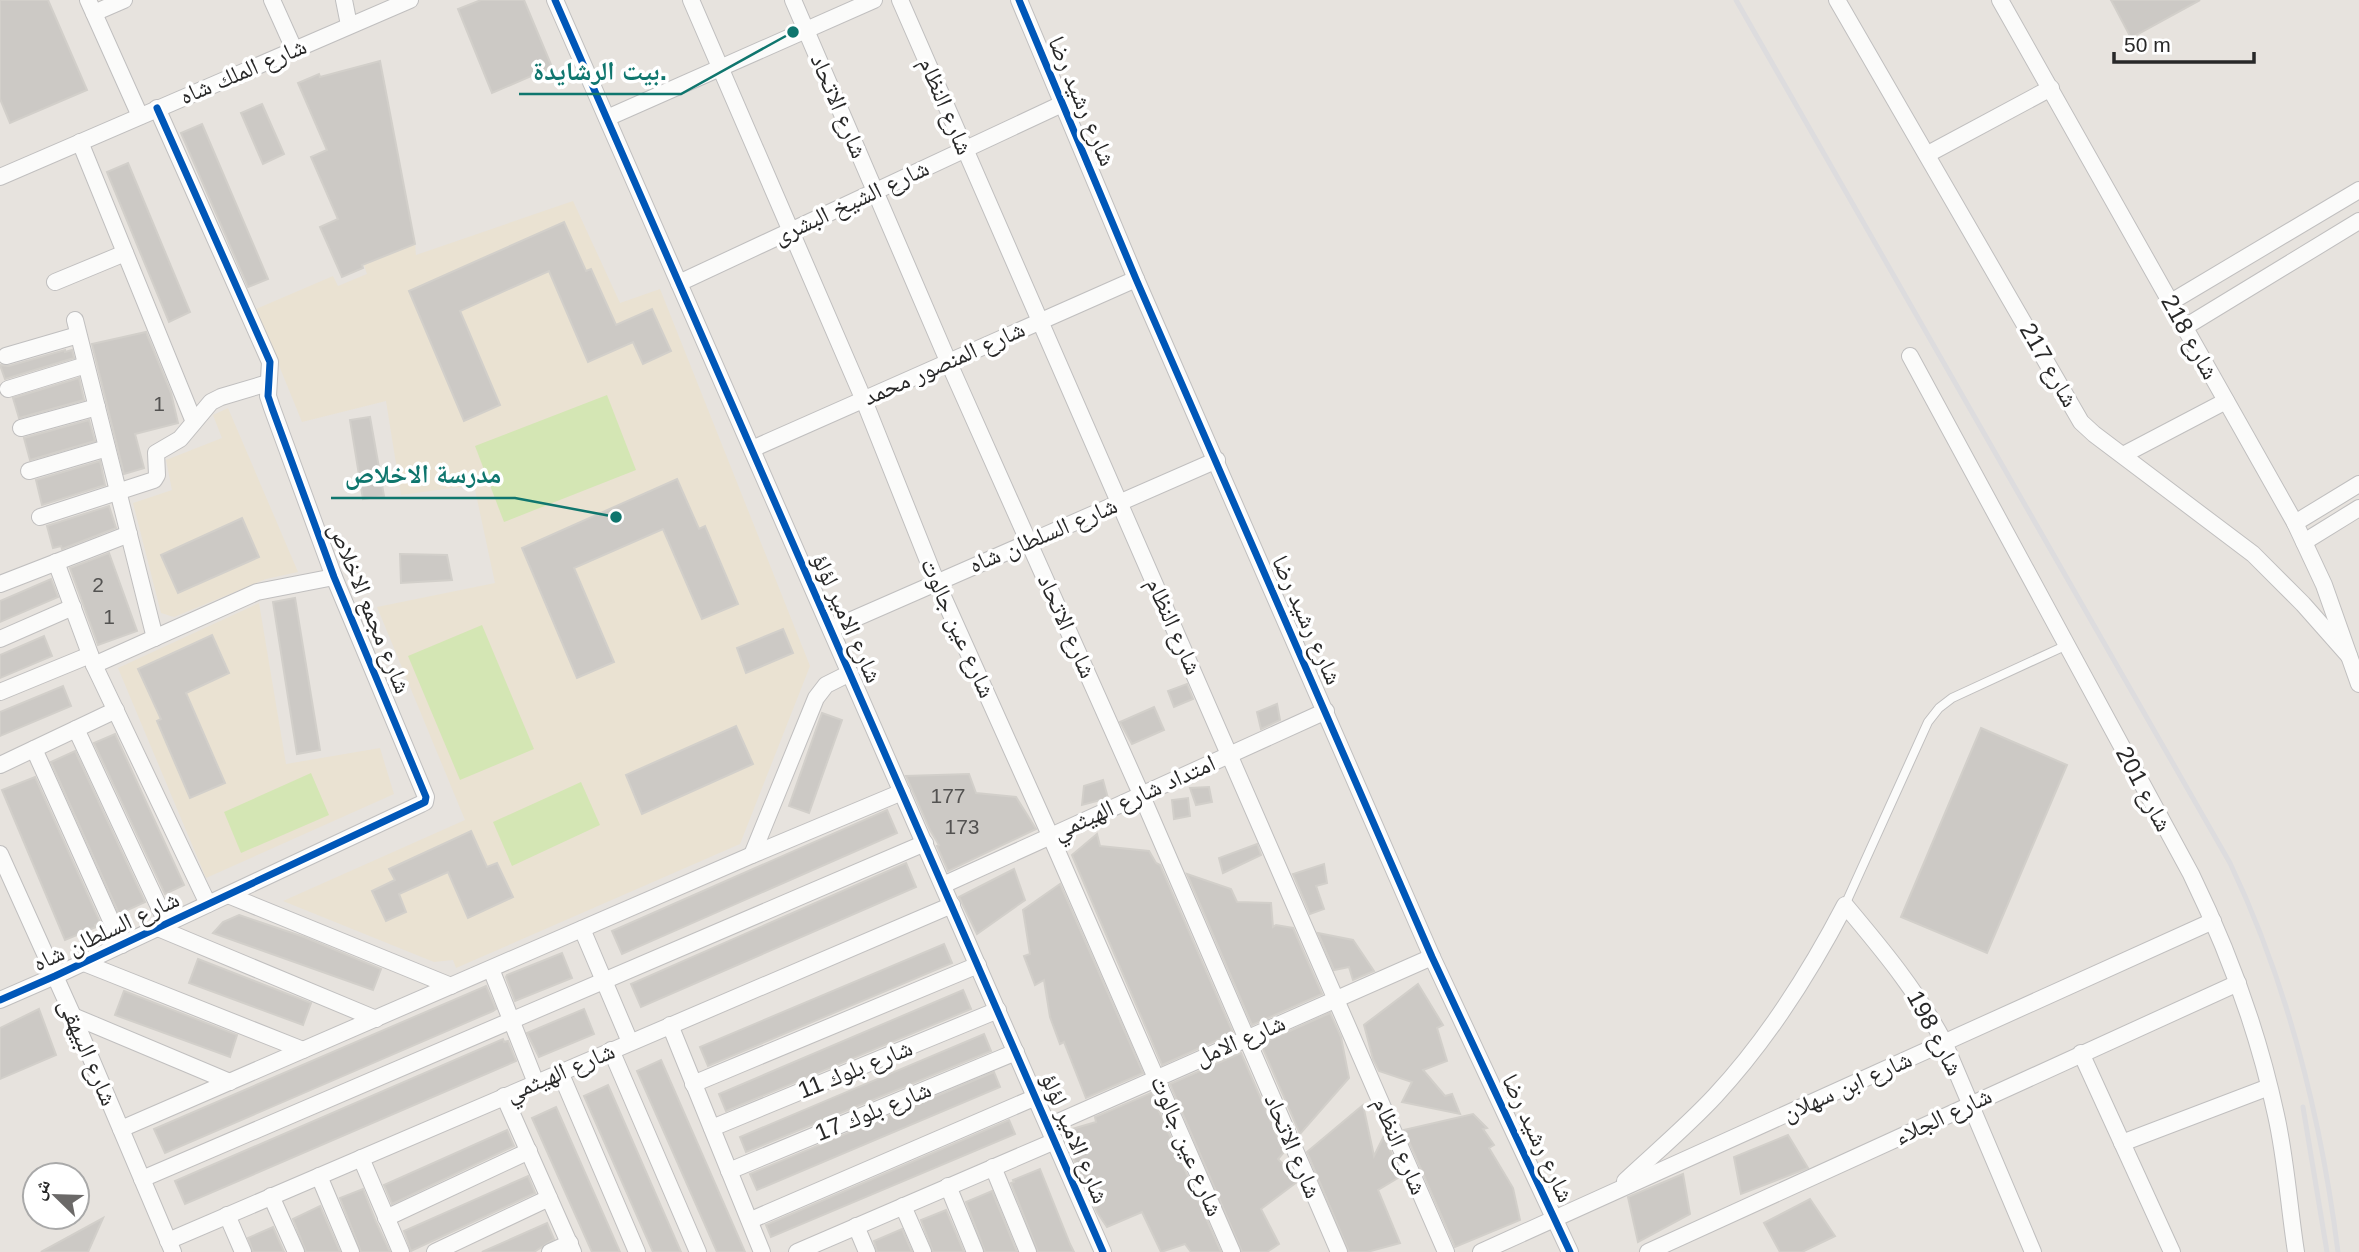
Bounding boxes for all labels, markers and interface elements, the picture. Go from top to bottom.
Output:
scale bar [2114,21,2254,65]
street label: شارع الملك شاه [175,32,311,111]
street label: شارع رشيد رضا [1041,32,1122,170]
text: 50 m [2124,33,2171,56]
callout: بيت الرشايدة. [519,47,681,94]
street label: شارع الاتحاد [804,50,874,163]
street label: شارع النظام [911,53,979,160]
text: بيت الرشايدة. [533,56,667,86]
street label: شارع الشيخ البشرى [769,154,934,251]
street label: شارع 218 [2154,290,2225,385]
street label: شارع المنصور محمد [859,315,1030,412]
street label: شارع 217 [2013,318,2084,412]
house number: 1 [153,392,165,415]
callout: مدرسة الاخلاص [331,451,515,498]
text: مدرسة الاخلاص [345,459,501,490]
street label: شارع السلطان شاه [965,491,1122,580]
street label: شارع مجمع الاخلاص [322,519,417,698]
street label: شارع الامير لؤلؤ [805,549,888,688]
street label: شارع رشيد رضا [1265,551,1348,689]
street label: شارع عين جالوت [914,554,1001,703]
street label: شارع الاتحاد [1031,570,1102,683]
house number: 2 [92,573,104,596]
street label: شارع النظام [1138,573,1208,680]
house number: 1 [103,605,115,628]
street label: شارع 201 [2109,742,2178,837]
street label: امتداد شارع الهيثمي [1048,749,1222,850]
house number: 177 [930,784,966,807]
house number: 173 [944,815,980,838]
street label: شارع السلطان شاه [28,885,184,978]
street label: شارع 198 [1900,986,1969,1081]
street label: شارع البيهقى [52,994,123,1110]
street label: شارع الامل [1191,1008,1290,1072]
street label: شارع بلوك 11 [794,1033,917,1106]
street label: شارع الهيثمي [501,1036,621,1112]
street label: شارع ابن سهلان [1778,1045,1917,1128]
street label: شارع الامير لؤلؤ [1034,1069,1115,1208]
street label: شارع رشيد رضا [1495,1069,1580,1207]
street label: شارع عين جالوت [1144,1072,1229,1221]
street label: شارع بلوك 17 [811,1075,936,1148]
street label: شارع الجلاء [1890,1081,1997,1152]
street label: شارع الاتحاد [1258,1090,1328,1203]
street label: شارع النظام [1365,1093,1433,1200]
north arrow [21,1161,91,1231]
text: ش [27,1176,55,1203]

